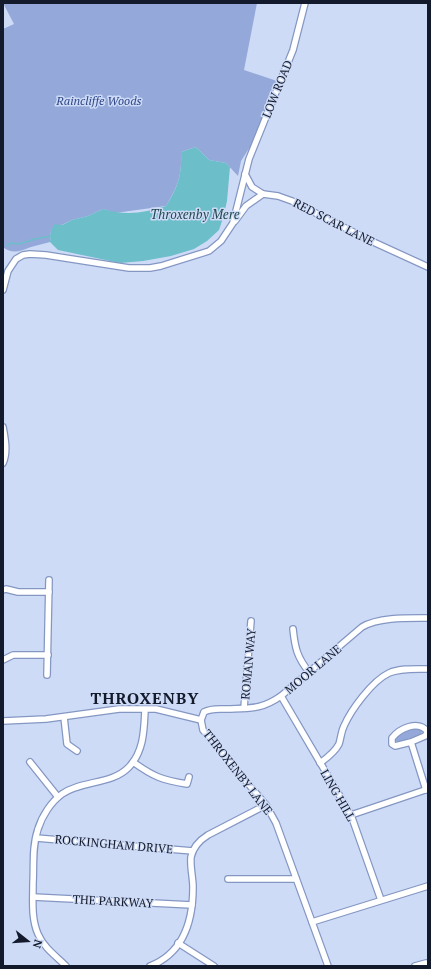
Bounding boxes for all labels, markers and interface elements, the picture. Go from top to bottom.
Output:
street label: LOW ROAD [259,58,295,120]
park label: Raincliffe Woods [55,93,142,108]
street label: RED SCAR LANE [291,195,377,249]
water label: Throxenby Mere [150,205,240,223]
street label: ROMAN WAY [237,628,259,700]
street label: MOOR LANE [282,641,344,697]
district label: THROXENBY [91,687,199,709]
street label: THROXENBY LANE [200,726,276,818]
street label: LING HILL [317,767,359,824]
street label: ROCKINGHAM DRIVE [54,831,174,857]
street label: THE PARKWAY [72,891,154,911]
north arrow [8,921,48,961]
text: N [29,938,45,951]

